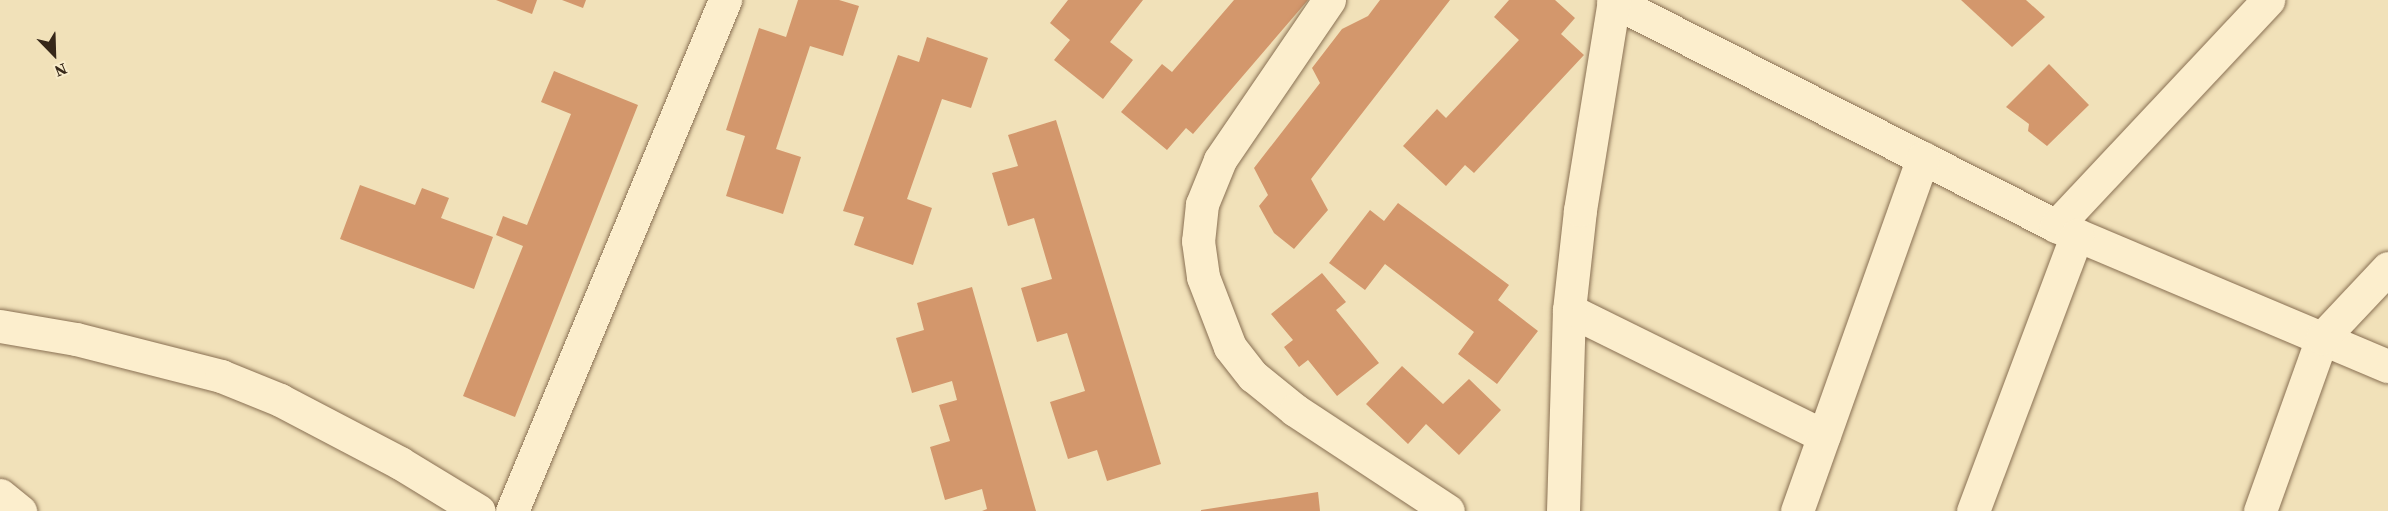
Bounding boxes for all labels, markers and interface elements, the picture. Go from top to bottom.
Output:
north arrow [24,24,84,84]
text: N [51,58,71,83]

